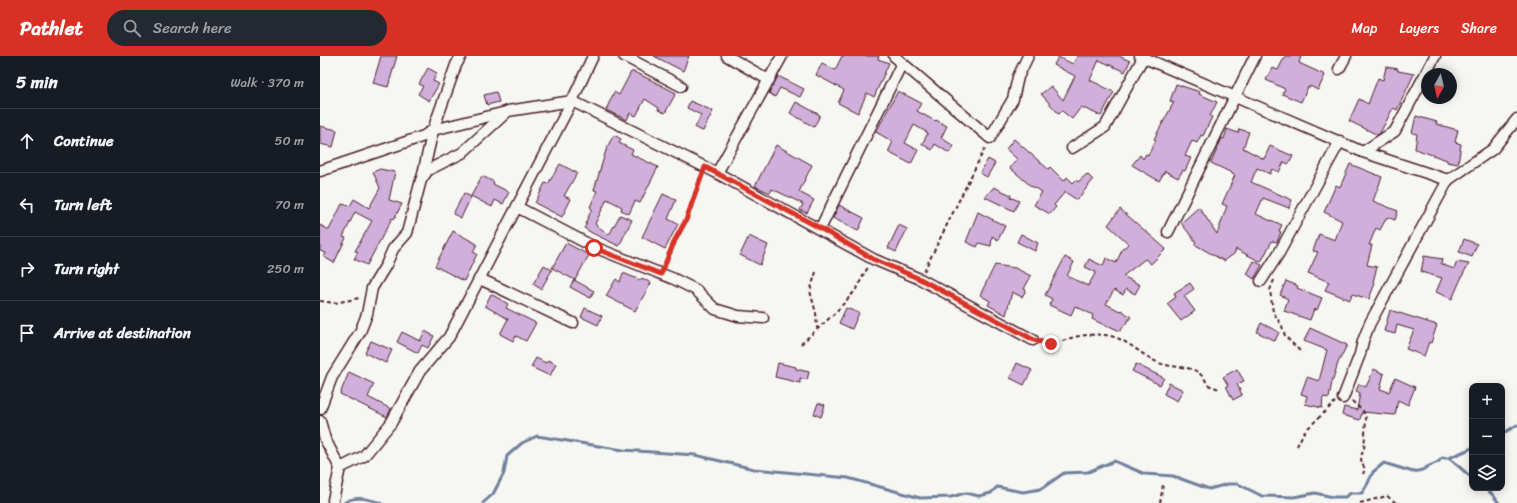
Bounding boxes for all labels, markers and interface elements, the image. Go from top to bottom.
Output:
search box [107,10,387,46]
text: Pathlet [20,12,83,45]
text: Search here [153,15,232,41]
text: Map [1352,16,1377,41]
text: Layers [1399,16,1439,41]
text: Share [1461,16,1497,41]
icon: search [121,17,143,39]
text: 5 min [16,67,58,97]
north arrow [1421,68,1457,104]
text: Walk · 370 m [230,71,304,94]
text: Continue [54,128,114,154]
text: 50 m [274,129,304,152]
icon: ahead [16,130,38,152]
text: Turn left [54,192,112,218]
text: 70 m [275,193,304,216]
icon: left [16,194,38,216]
route start [585,239,603,257]
text: Turn right [54,256,119,282]
text: 250 m [267,257,304,280]
icon: right [16,258,38,280]
text: Arrive at destination [54,320,191,346]
icon: arrive [16,322,38,344]
route end [1042,335,1060,353]
map controls [1469,383,1505,491]
button: + [1469,383,1505,419]
button: − [1469,419,1505,455]
button: layers [1469,455,1505,491]

